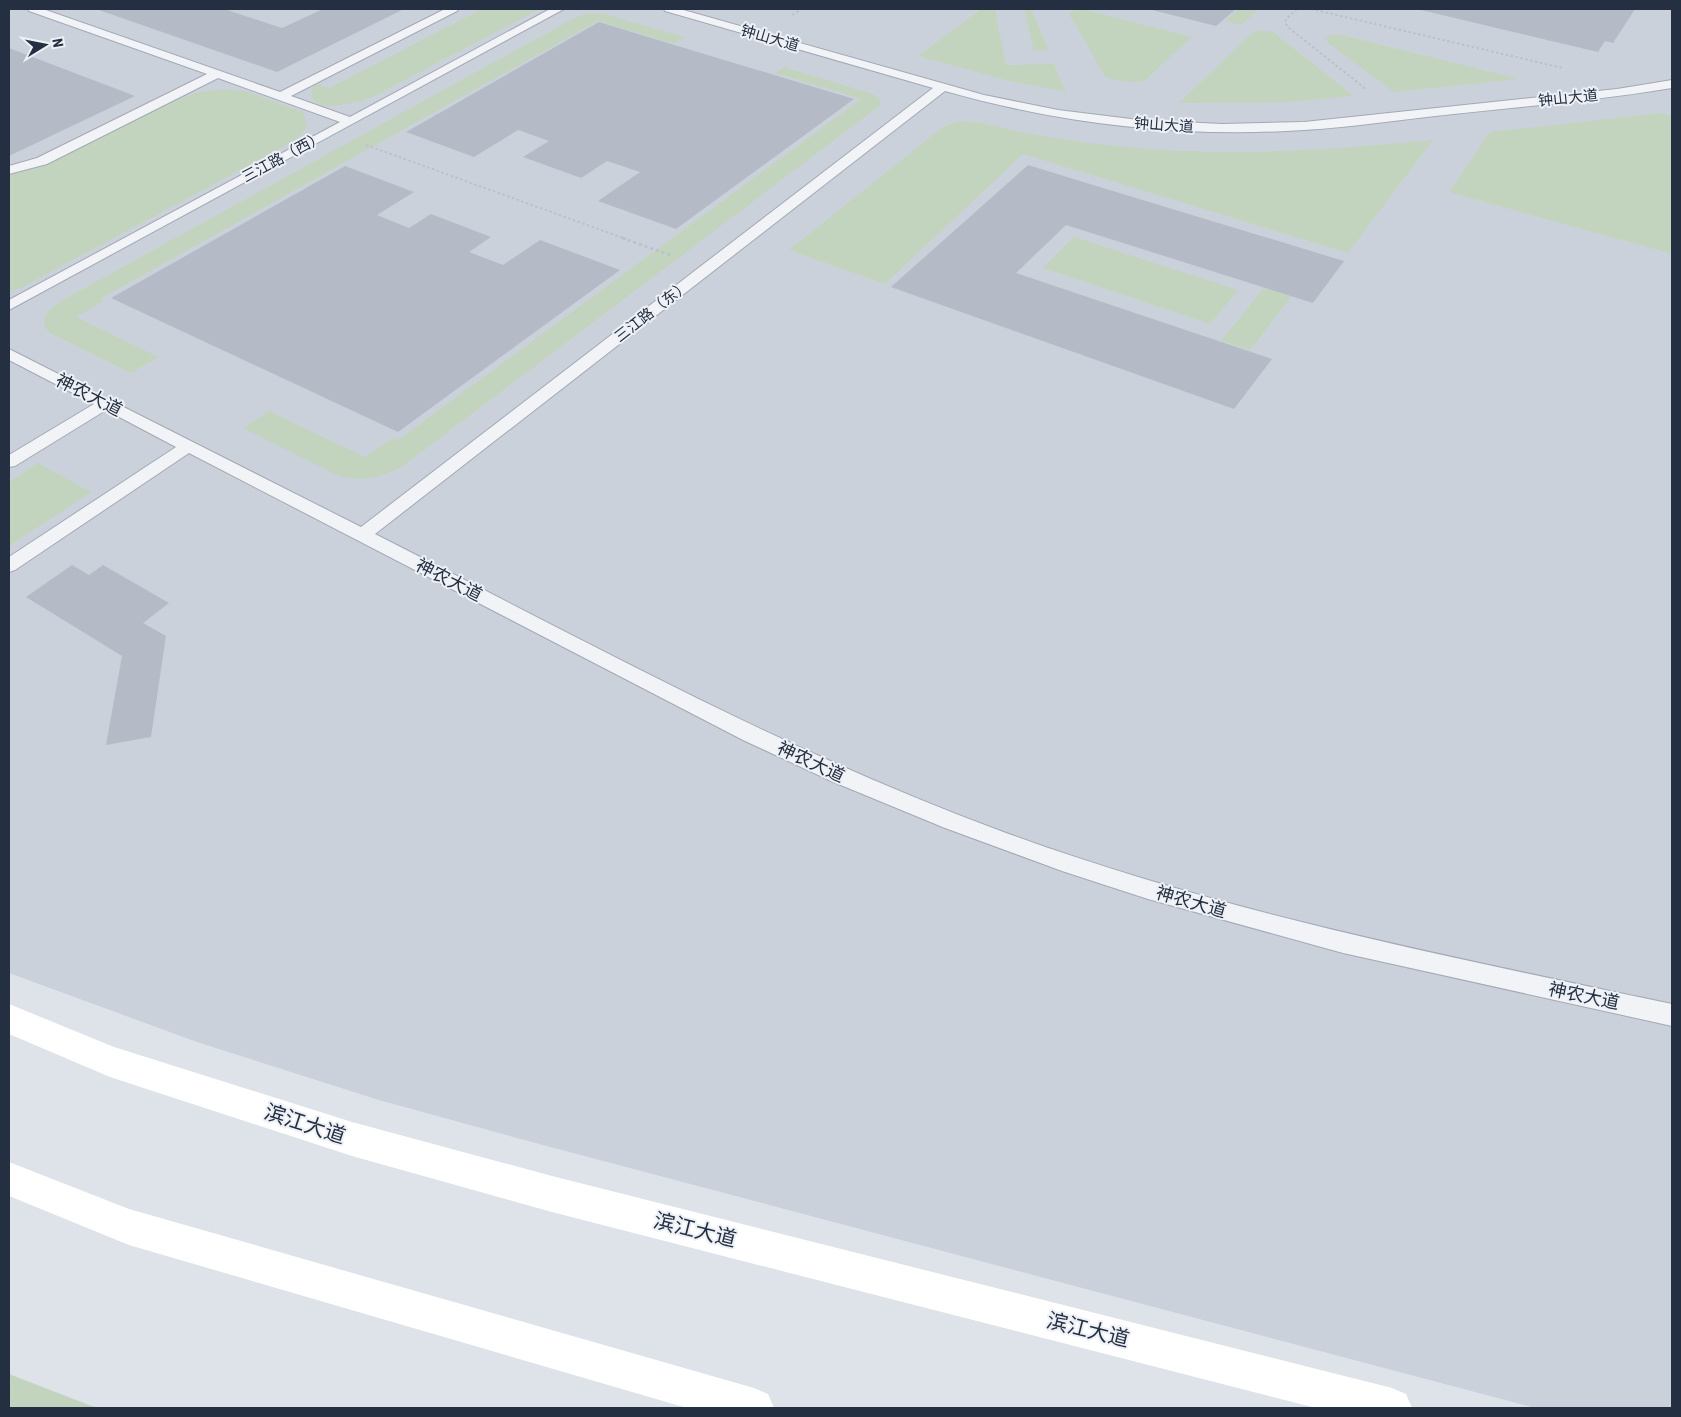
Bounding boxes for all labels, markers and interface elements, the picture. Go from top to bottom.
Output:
north arrow [20,20,70,70]
street label: 钟山大道 [739,21,801,55]
text: N [49,37,66,48]
street label: 钟山大道 [1537,86,1599,110]
street label: 钟山大道 [1133,114,1195,136]
street label: 三江路（西） [239,128,327,186]
street label: 三江路（东） [611,276,693,346]
street label: 神农大道 [52,369,126,420]
street label: 神农大道 [412,554,486,605]
street label: 神农大道 [774,737,848,786]
street label: 神农大道 [1154,882,1229,922]
street label: 神农大道 [1547,978,1622,1013]
street label: 滨江大道 [261,1100,349,1148]
street label: 滨江大道 [651,1208,739,1252]
street label: 滨江大道 [1044,1308,1132,1352]

